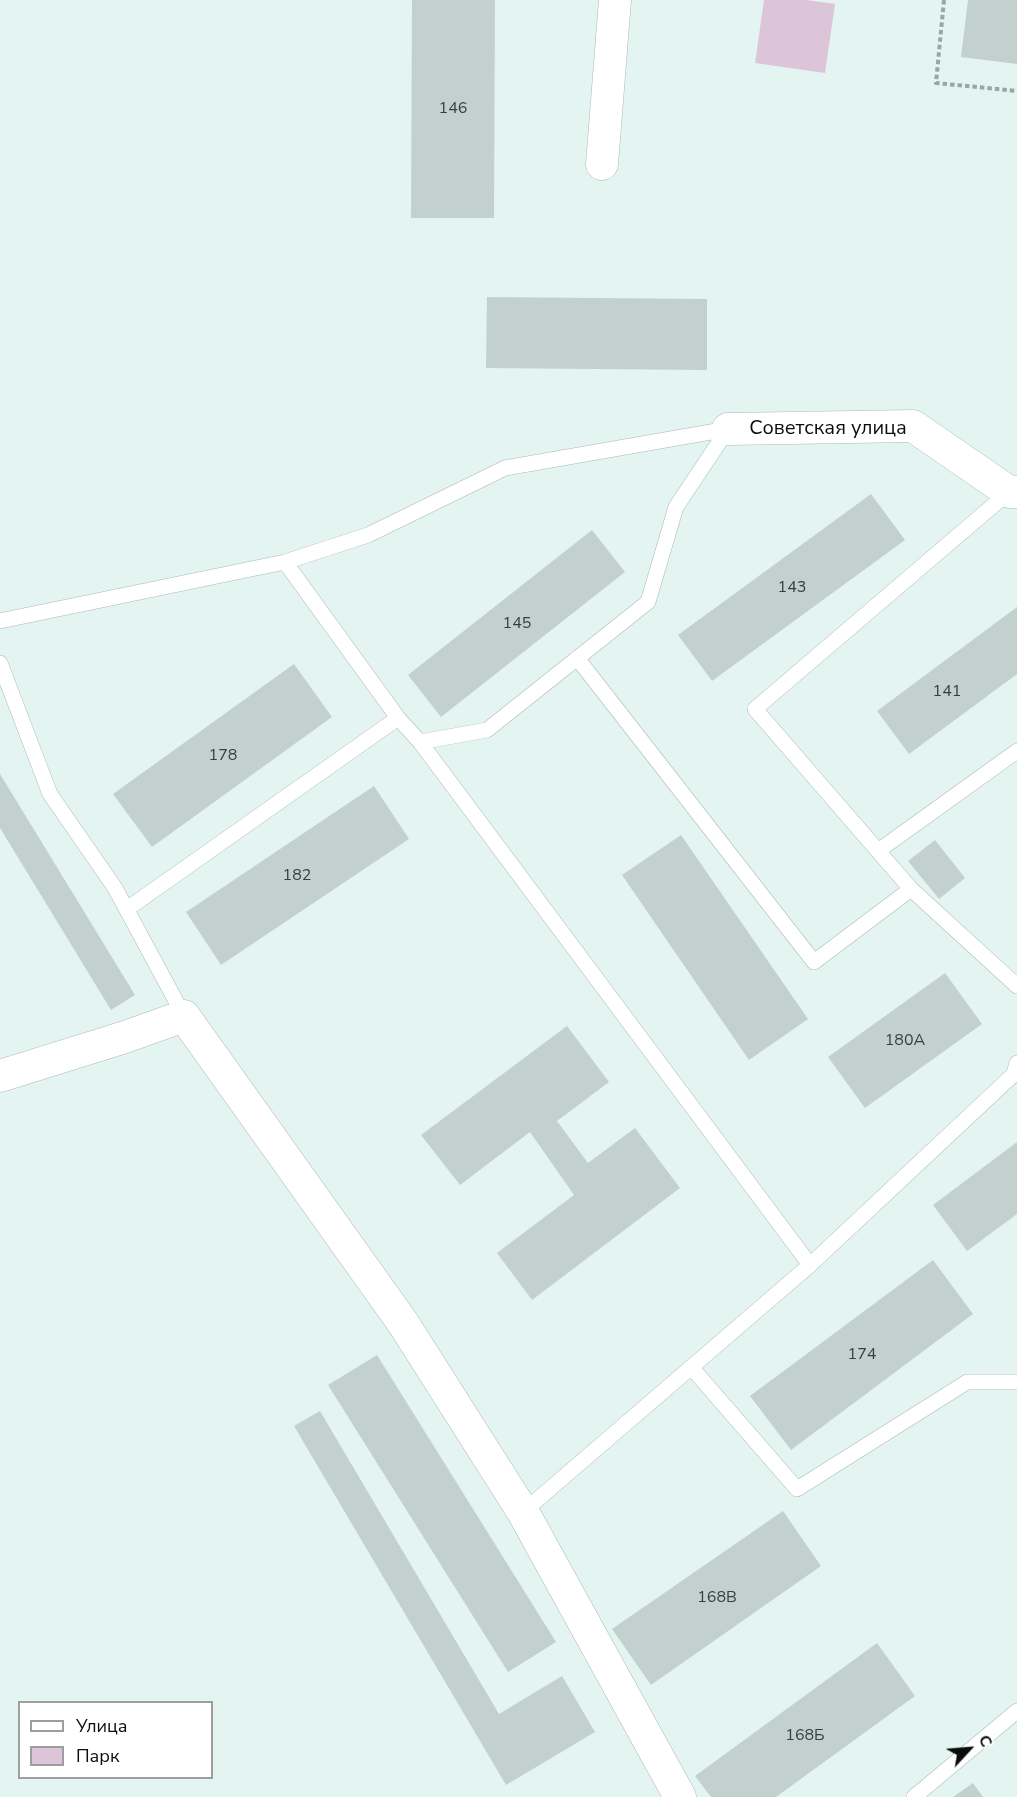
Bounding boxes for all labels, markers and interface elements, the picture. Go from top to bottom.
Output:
house number: 146 [439,99,467,119]
street label: Советская улица [749,417,907,441]
house number: 143 [778,578,806,598]
house number: 145 [503,614,531,634]
house number: 141 [933,682,961,702]
house number: 178 [209,746,237,766]
house number: 182 [283,866,311,886]
house number: 180А [885,1031,925,1051]
house number: 174 [848,1345,876,1365]
house number: 168В [697,1588,737,1608]
legend [18,1701,213,1779]
text: Улица [76,1714,127,1738]
north arrow [939,1719,999,1779]
house number: 168Б [785,1726,825,1746]
text: С [973,1731,997,1751]
text: Парк [76,1744,119,1768]

